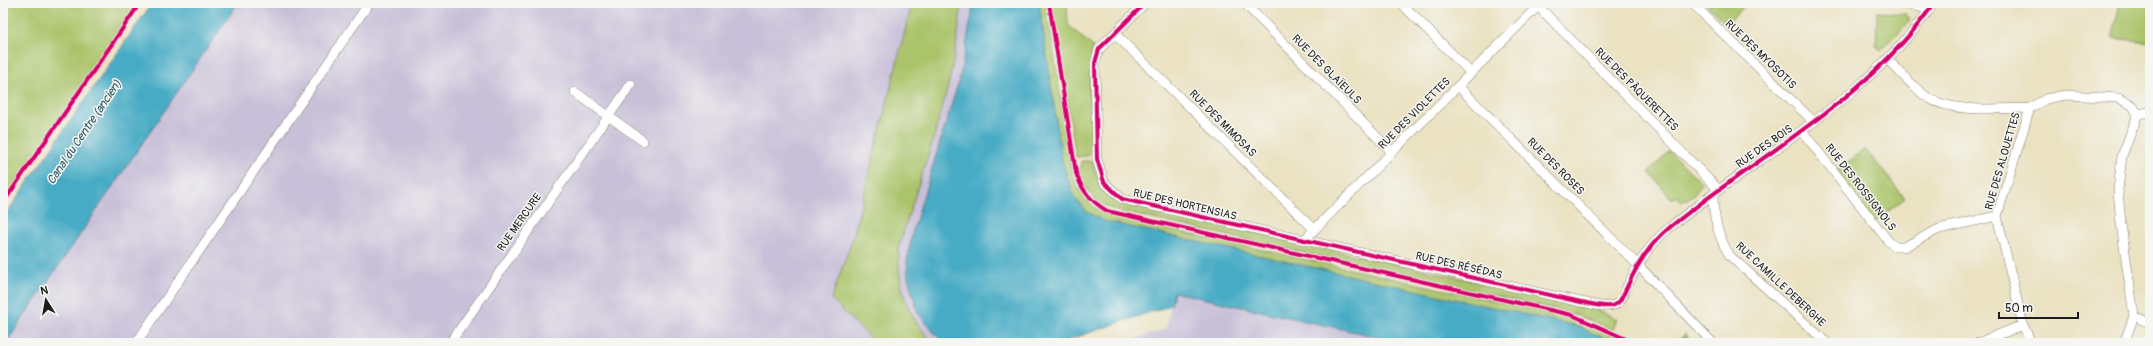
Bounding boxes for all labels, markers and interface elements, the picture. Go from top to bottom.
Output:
street label: RUE DES MYOSOTIS [1723,17,1799,92]
street label: RUE DES GLAÏEULS [1289,32,1364,107]
street label: RUE DES PÂQUERETTES [1592,45,1681,134]
street label: RUE DES VIOLETTES [1376,75,1453,152]
water label: Canal du Centre (ancien) [44,77,125,187]
street label: RUE DES MIMOSAS [1187,87,1259,159]
street label: RUE DES ALOUETTES [1982,111,2023,211]
street label: RUE DES BOIS [1734,122,1795,171]
street label: RUE DES ROSES [1525,135,1587,197]
street label: RUE DES ROSSIGNOLS [1823,141,1899,233]
street label: RUE DES HORTENSIAS [1132,186,1238,223]
street label: RUE MERCURE [495,191,544,254]
street label: RUE CAMILLE DEBERGHE [1733,239,1828,330]
street label: RUE DES RÉSÉDAS [1414,249,1504,282]
north arrow [26,280,66,320]
text: N [39,283,50,298]
scale bar [1999,294,2078,320]
text: 50 m [2005,301,2033,316]

